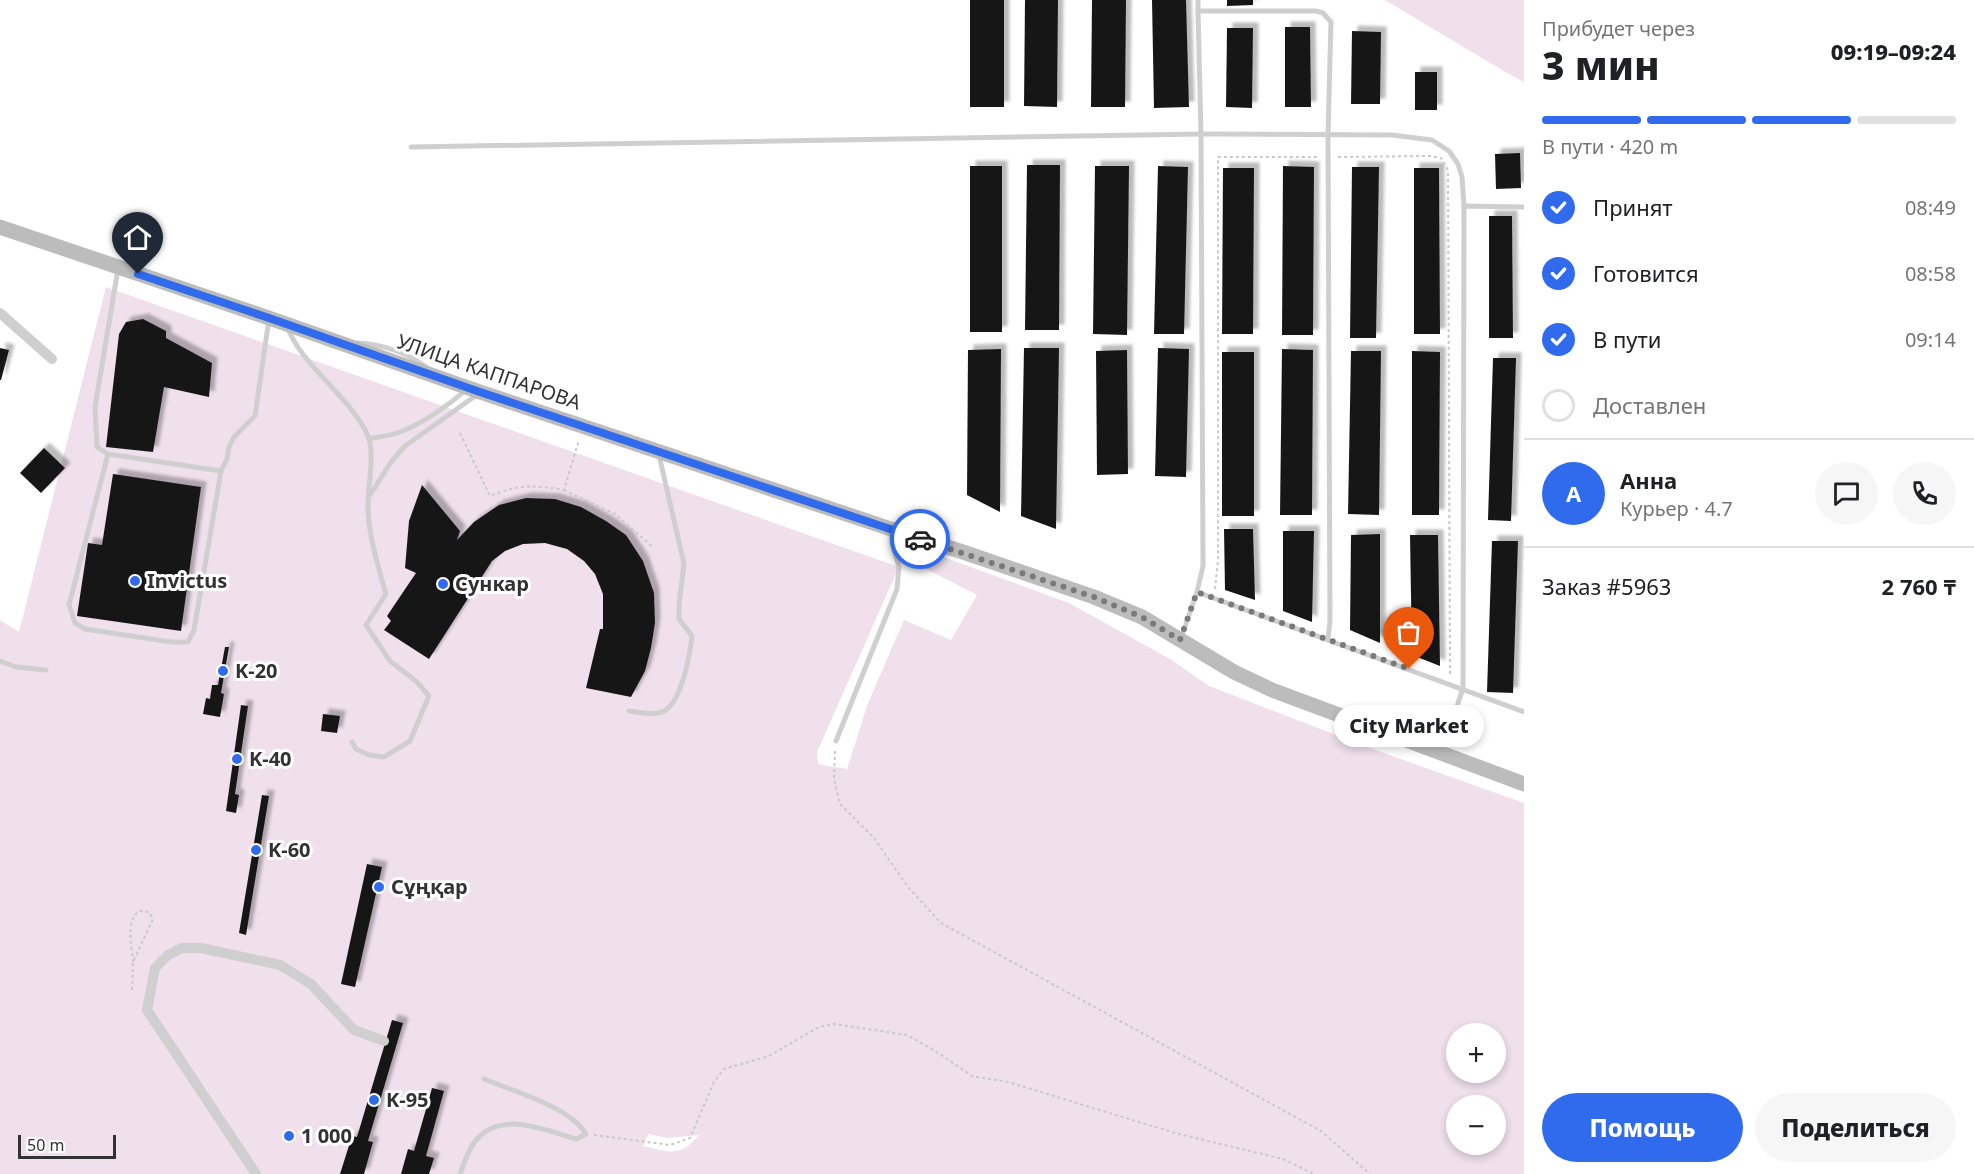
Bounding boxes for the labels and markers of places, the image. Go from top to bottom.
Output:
pin [112,212,163,274]
place label: Invictus [147,567,227,594]
place label: Сункар [455,570,529,597]
marker: Invictus [128,574,142,588]
marker: Сункар [436,577,450,591]
pin [1383,607,1434,669]
place label: K-20 [235,657,278,684]
marker: K-20 [216,664,230,678]
callout: City Market [1334,705,1484,747]
place label: K-40 [249,745,292,772]
marker: K-40 [230,752,244,766]
place label: K-60 [268,836,311,863]
marker: K-60 [249,843,263,857]
place label: Сұңқар [391,873,468,900]
marker: Сұңқар [372,880,386,894]
place label: K-95 [386,1086,429,1113]
marker: K-95 [367,1093,381,1107]
place label: 1 000 [301,1122,352,1149]
marker: 1 000 [282,1129,296,1143]

